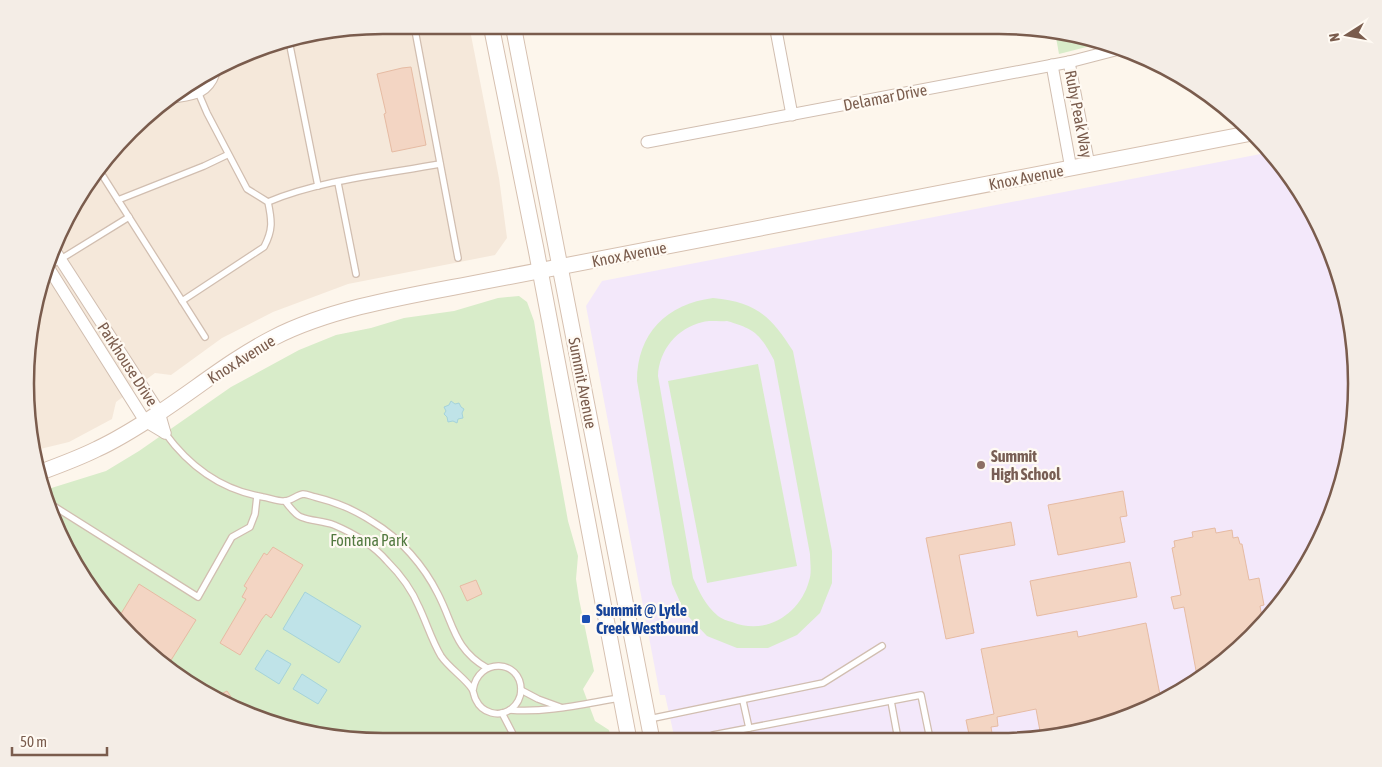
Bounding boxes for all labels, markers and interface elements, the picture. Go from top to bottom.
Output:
north arrow [1322,10,1372,60]
text: N [1326,32,1343,43]
street label: Ruby Peak Way [1061,69,1096,160]
street label: Delamar Drive [842,80,928,114]
street label: Knox Avenue [987,161,1065,193]
street label: Knox Avenue [590,238,668,270]
street label: Parkhouse Drive [94,319,162,409]
street label: Knox Avenue [204,331,278,387]
street label: Summit Avenue [565,336,601,430]
place label: Summit High School [991,447,1061,483]
marker: Summit High School [975,459,987,471]
park label: Fontana Park [330,531,408,549]
place label: Summit @ Lytle Creek Westbound [596,601,699,637]
marker: Summit @ Lytle Creek Westbound [580,613,592,625]
scale bar [12,724,108,756]
text: 50 m [20,733,47,750]

